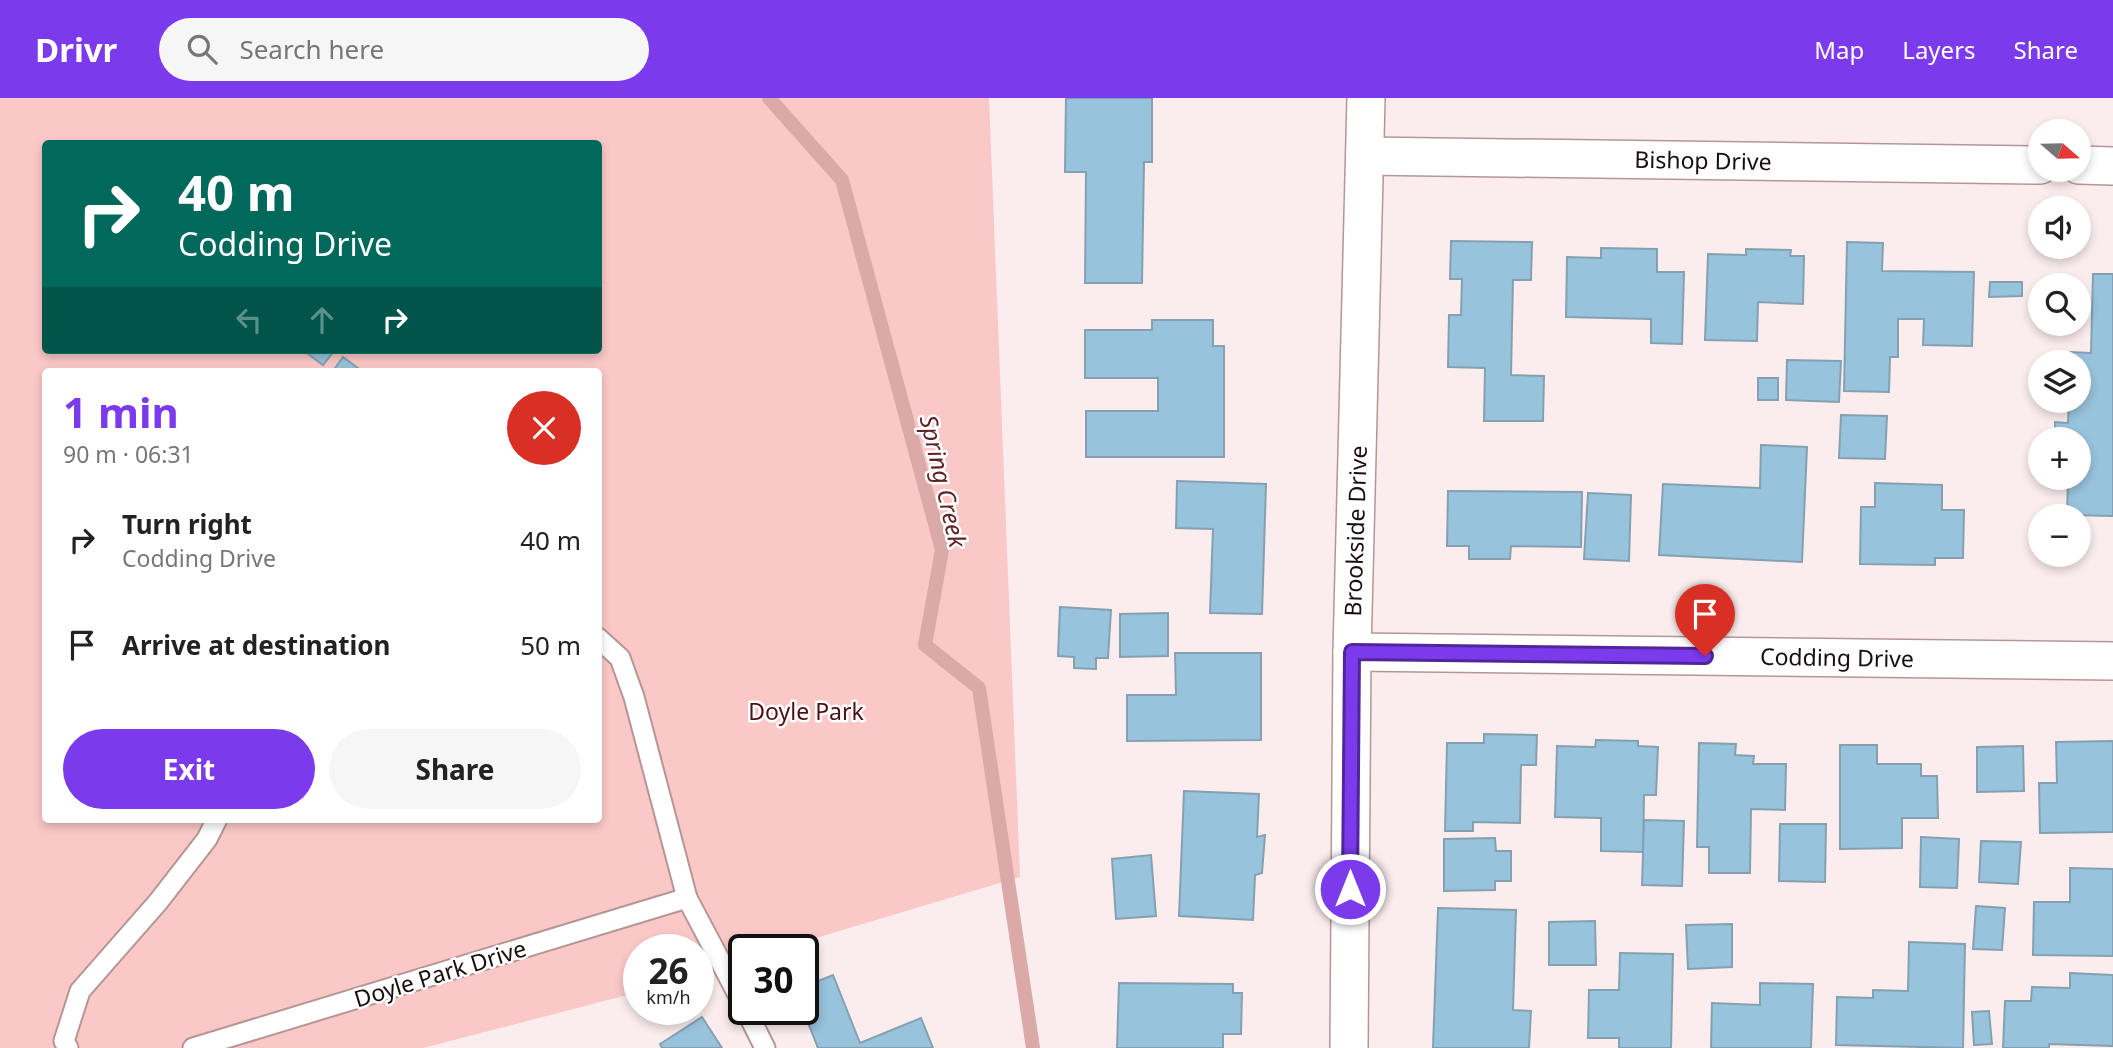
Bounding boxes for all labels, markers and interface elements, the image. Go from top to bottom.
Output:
search box [159,18,649,81]
text: Drivr [35,27,117,72]
icon: search [183,30,221,68]
text: Search here [239,31,384,67]
text: Map [1814,33,1864,66]
text: Layers [1902,33,1976,66]
text: Share [2014,33,2078,66]
north arrow [2028,119,2091,182]
map controls [2028,119,2091,567]
street label: Bishop Drive [1634,143,1772,177]
text: 40 m [178,159,295,225]
icon: right [63,168,154,259]
button: sound [2028,196,2091,259]
text: Codding Drive [178,222,392,265]
button: search [2028,273,2091,336]
icon: left [230,301,268,339]
icon: ahead [303,301,341,339]
icon: right [376,301,414,339]
button: layers [2028,350,2091,413]
text: 1 min [63,383,179,440]
button: close [507,391,581,465]
water label: Spring Creek [913,412,975,551]
button: + [2028,427,2091,490]
text: 90 m · 06:31 [63,438,194,470]
street label: Brookside Drive [1336,445,1374,617]
button: − [2028,504,2091,567]
text: Turn right [122,506,252,542]
icon: right [63,521,101,559]
text: 40 m [520,522,581,558]
text: Codding Drive [122,542,276,574]
pin [1675,584,1735,656]
icon: arrive [1686,595,1724,633]
icon: arrive [63,626,101,664]
text: Arrive at destination [122,627,391,663]
text: 50 m [520,627,581,663]
street label: Codding Drive [1760,640,1914,674]
park label: Doyle Park [748,695,864,727]
button: Exit [63,729,315,809]
button: Share [329,729,581,809]
position arrow [1313,852,1387,926]
street label: Doyle Park Drive [350,932,530,1014]
speed limit sign: 30 [728,934,819,1025]
text: 26 [648,947,689,994]
text: km/h [646,985,691,1009]

